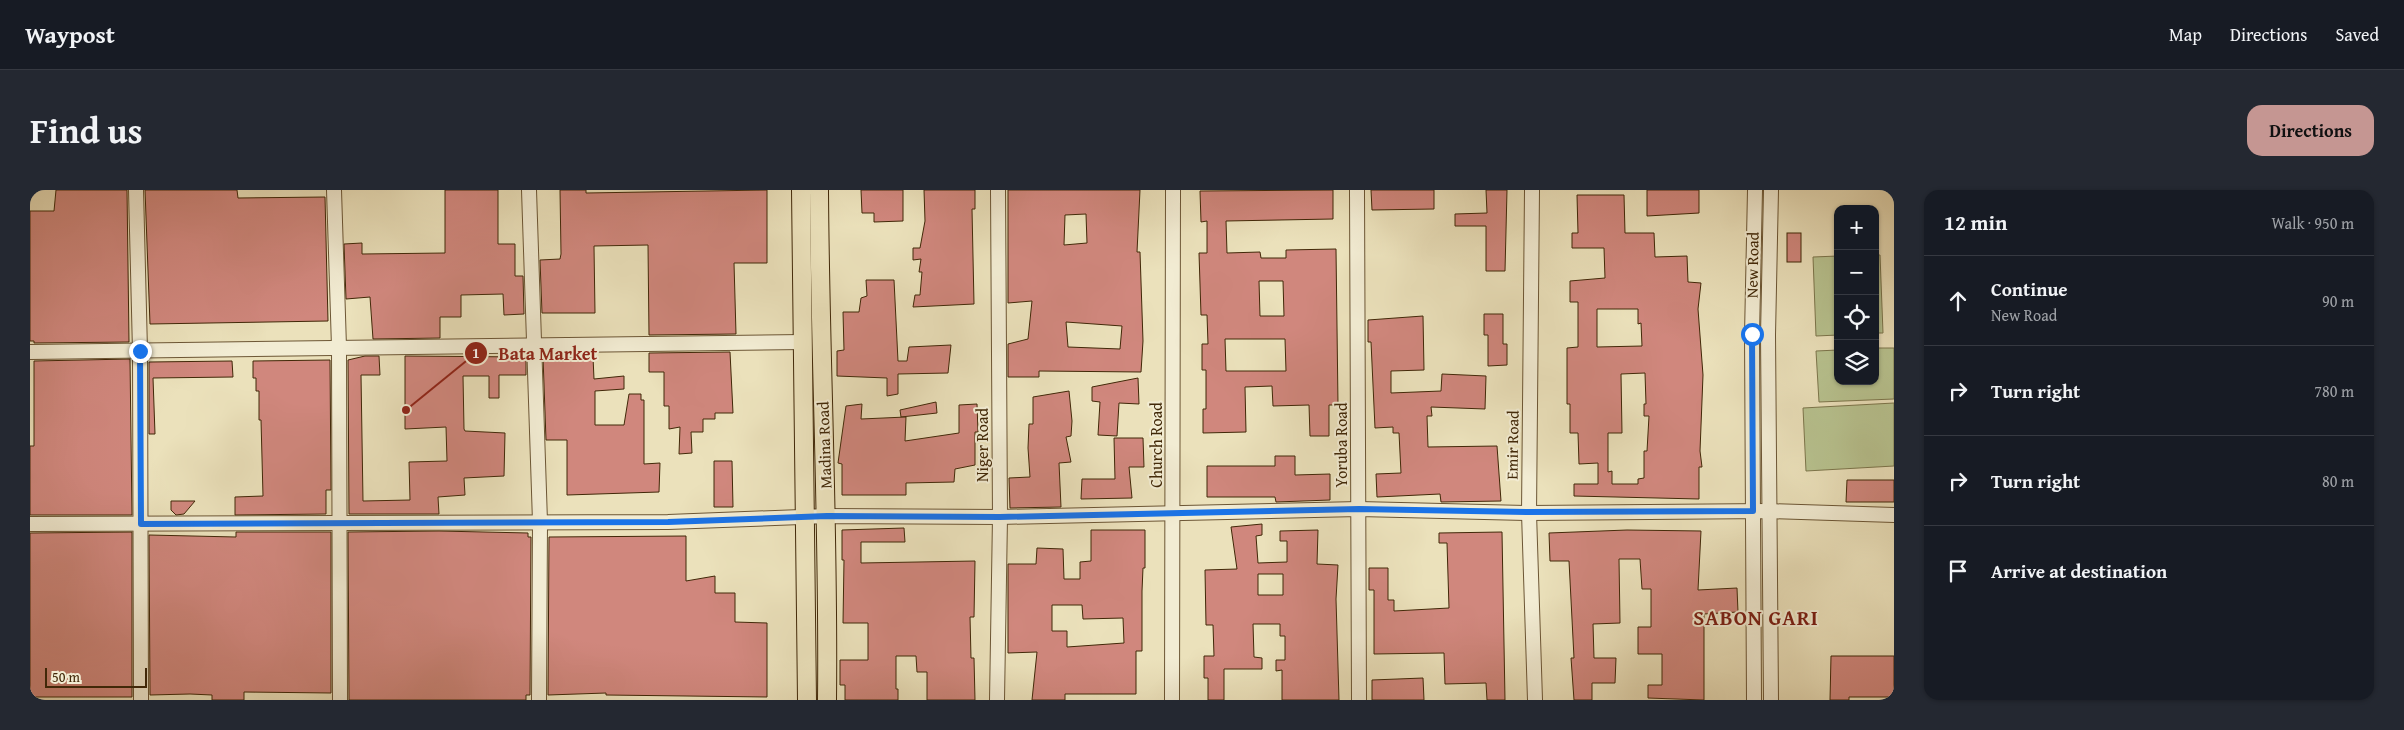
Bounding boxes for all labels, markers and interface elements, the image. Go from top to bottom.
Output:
text: Waypost [25,17,115,52]
text: Map [2169,21,2202,48]
text: Directions [2230,21,2307,48]
text: Saved [2335,21,2379,48]
text: Find us [30,105,143,156]
button: Directions [2247,105,2374,156]
map controls [1834,205,1879,385]
button: + [1834,205,1879,250]
text: 12 min [1944,207,2007,238]
text: Walk · 950 m [2271,211,2354,235]
street label: New Road [1739,231,1765,298]
button: − [1834,250,1879,295]
text: Continue [1991,275,2068,303]
icon: ahead [1944,287,1972,315]
text: 90 m [2322,289,2354,313]
button: locate [1834,295,1879,340]
text: New Road [1991,303,2057,327]
route start [1741,323,1764,346]
callout: Bata Market [464,337,608,370]
route end [129,340,152,363]
text: Bata Market [499,340,598,367]
button: layers [1834,340,1879,385]
text: 1 [472,342,480,363]
icon: right [1944,377,1972,405]
text: Turn right [1991,377,2080,405]
text: 780 m [2314,379,2354,403]
street label: Madina Road [810,401,838,489]
street label: Church Road [1144,402,1168,488]
street label: Yoruba Road [1329,402,1353,487]
street label: Niger Road [970,408,994,482]
street label: Emir Road [1499,410,1525,480]
icon: right [1944,467,1972,495]
text: Turn right [1991,467,2080,495]
text: 80 m [2322,469,2354,493]
icon: arrive [1944,557,1972,585]
text: Arrive at destination [1991,557,2167,585]
district label: SABON GARI [1693,602,1819,633]
scale bar [45,665,148,688]
text: 50 m [52,667,80,687]

